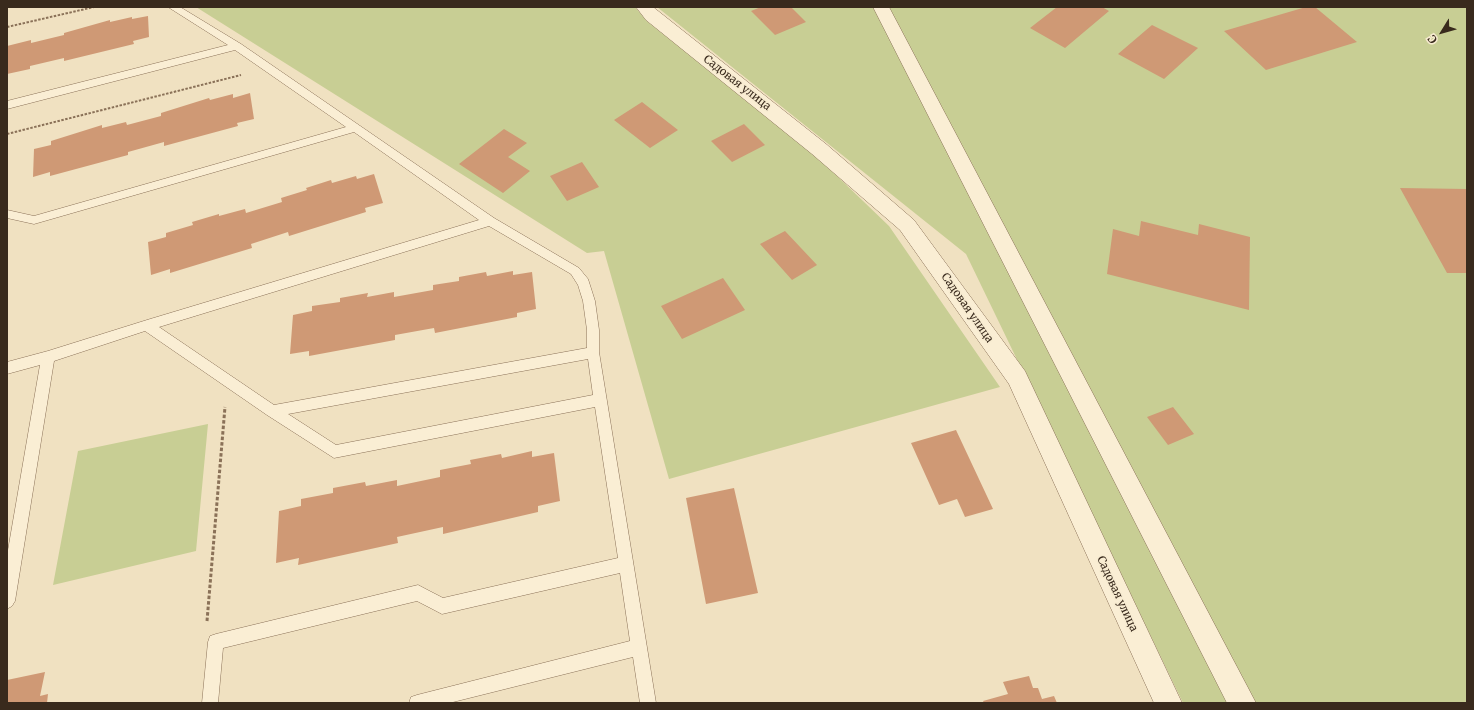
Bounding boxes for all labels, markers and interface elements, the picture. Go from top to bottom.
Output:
north arrow [1422,12,1462,52]
text: С [1425,32,1440,46]
street label: Садовая улица [701,53,773,113]
street label: Садовая улица [938,271,996,345]
street label: Садовая улица [1094,554,1140,634]

